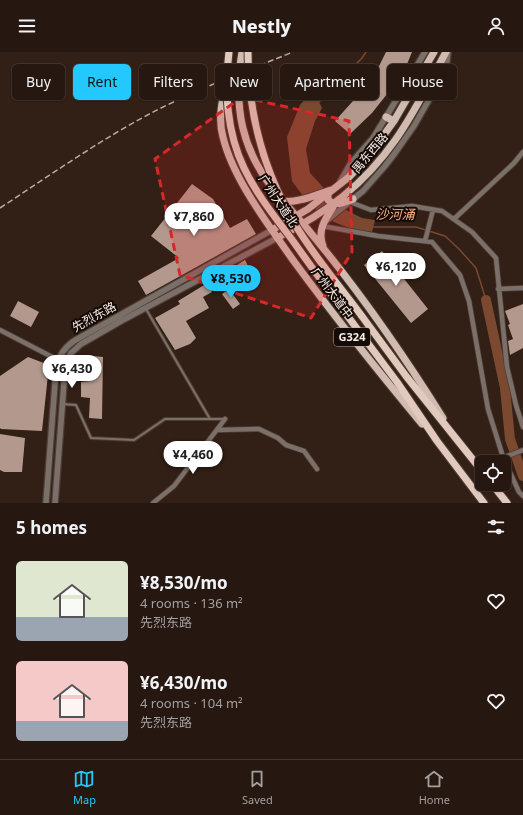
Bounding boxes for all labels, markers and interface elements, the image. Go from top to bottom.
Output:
text: Nestly [232,14,291,38]
icon: menu [16,15,38,37]
icon: person [485,15,507,37]
chip: Buy [12,64,65,100]
chip: Rent [73,64,131,100]
chip: Filters [139,64,207,100]
chip: New [215,64,272,100]
chip: Apartment [280,64,379,100]
chip: House [387,64,457,100]
street label: 禺东西路 [348,129,392,177]
street label: 广州大道北 [255,171,302,230]
pin: ¥7,860 [161,203,227,237]
water label: 沙河涌 [375,205,417,223]
text: ¥7,860 [174,207,214,225]
pin: ¥6,120 [363,253,429,287]
text: ¥6,120 [376,257,416,275]
street label: 广州大道中 [308,264,357,322]
pin: ¥8,530 [198,265,264,299]
text: ¥8,530 [211,269,251,287]
street label: 先烈东路 [69,297,119,336]
road number: G324 [334,328,370,346]
pin: ¥6,430 [39,355,105,389]
text: ¥6,430 [52,359,92,377]
pin: ¥4,460 [160,441,226,475]
text: ¥4,460 [173,445,213,463]
map controls [475,455,511,491]
button: locate [475,455,511,491]
text: 5 homes [16,516,87,539]
icon: filters [485,516,507,538]
text: ¥8,530/mo [140,571,228,594]
icon: home [48,577,96,625]
icon: heart [485,590,507,612]
text: 4 rooms · 136 m² [140,594,243,612]
text: 先烈东路 [140,613,192,631]
text: ¥6,430/mo [140,671,228,694]
icon: home [48,677,96,725]
icon: heart [485,690,507,712]
text: 4 rooms · 104 m² [140,694,243,712]
text: 先烈东路 [140,713,192,731]
tab: Map [73,768,96,807]
tab: Saved [242,768,273,807]
tab: Home [419,768,450,807]

